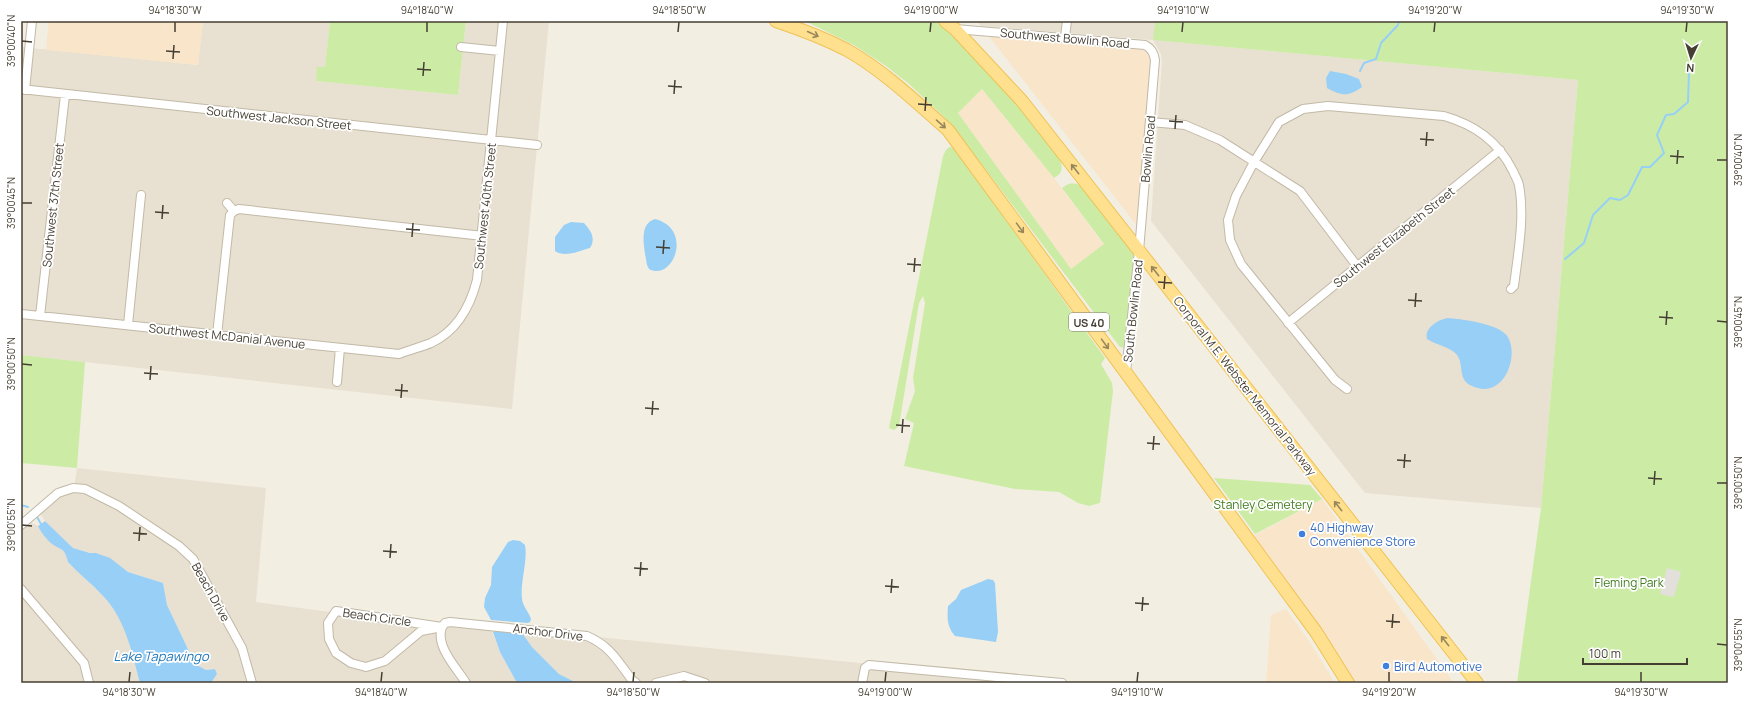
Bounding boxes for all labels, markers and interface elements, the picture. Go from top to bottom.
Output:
text: 94°18'30"W [148,3,202,17]
text: 94°18'40"W [401,3,454,17]
text: 94°18'50"W [652,3,706,17]
text: 94°19'00"W [904,3,959,17]
text: 94°19'10"W [1157,3,1210,17]
text: 94°19'20"W [1408,3,1463,17]
text: 94°19'30"W [1660,3,1715,17]
text: 39°00'40"N [4,15,18,67]
street label: Southwest Bowlin Road [999,24,1131,52]
one-way arrow [806,31,818,38]
north arrow [1671,38,1711,78]
text: N [1686,61,1695,76]
street label: Southwest Jackson Street [206,102,353,134]
street label: Bowlin Road [1137,115,1159,183]
one-way arrow [936,119,946,128]
text: 39°00'40"N [1731,134,1745,186]
street label: Southwest 37th Street [38,142,68,268]
street label: Southwest 40th Street [470,142,500,270]
one-way arrow [1071,163,1079,174]
text: 39°00'45"N [4,177,18,229]
street label: Southwest Elizabeth Street [1330,182,1459,291]
one-way arrow [1016,222,1024,233]
street label: South Bowlin Road [1119,259,1147,363]
one-way arrow [1151,266,1159,277]
street label: Corporal M.E. Webster Memorial Parkway [1170,293,1321,480]
text: 39°00'45"N [1731,296,1745,348]
road number: US 40 [1069,313,1109,331]
street label: Southwest McDanial Avenue [148,319,306,353]
text: 39°00'50"N [4,337,18,391]
one-way arrow [1101,338,1109,349]
text: 39°00'50"N [1731,456,1745,510]
park label: Stanley Cemetery [1213,496,1313,513]
text: 39°00'55"N [4,498,18,551]
one-way arrow [1334,501,1343,512]
place label: 40 Highway Convenience Store [1310,519,1416,550]
marker: 40 Highway Convenience Store [1297,529,1307,539]
street label: Beach Drive [188,559,234,625]
park label: Fleming Park [1594,574,1665,591]
street label: Beach Circle [342,604,412,630]
text: 39°00'55"N [1731,618,1745,671]
street label: Anchor Drive [512,619,584,645]
one-way arrow [1440,636,1449,647]
scale bar [1583,640,1687,666]
text: 100 m [1589,645,1621,662]
water label: Lake Tapawingo [113,647,210,665]
place label: Bird Automotive [1394,658,1482,675]
marker: Bird Automotive [1381,661,1391,671]
text: 94°18'30"W [102,685,156,699]
text: 94°18'40"W [355,685,408,699]
text: 94°18'50"W [606,685,660,699]
text: 94°19'00"W [858,685,913,699]
text: 94°19'10"W [1111,685,1164,699]
text: 94°19'20"W [1362,685,1417,699]
text: 94°19'30"W [1614,685,1669,699]

